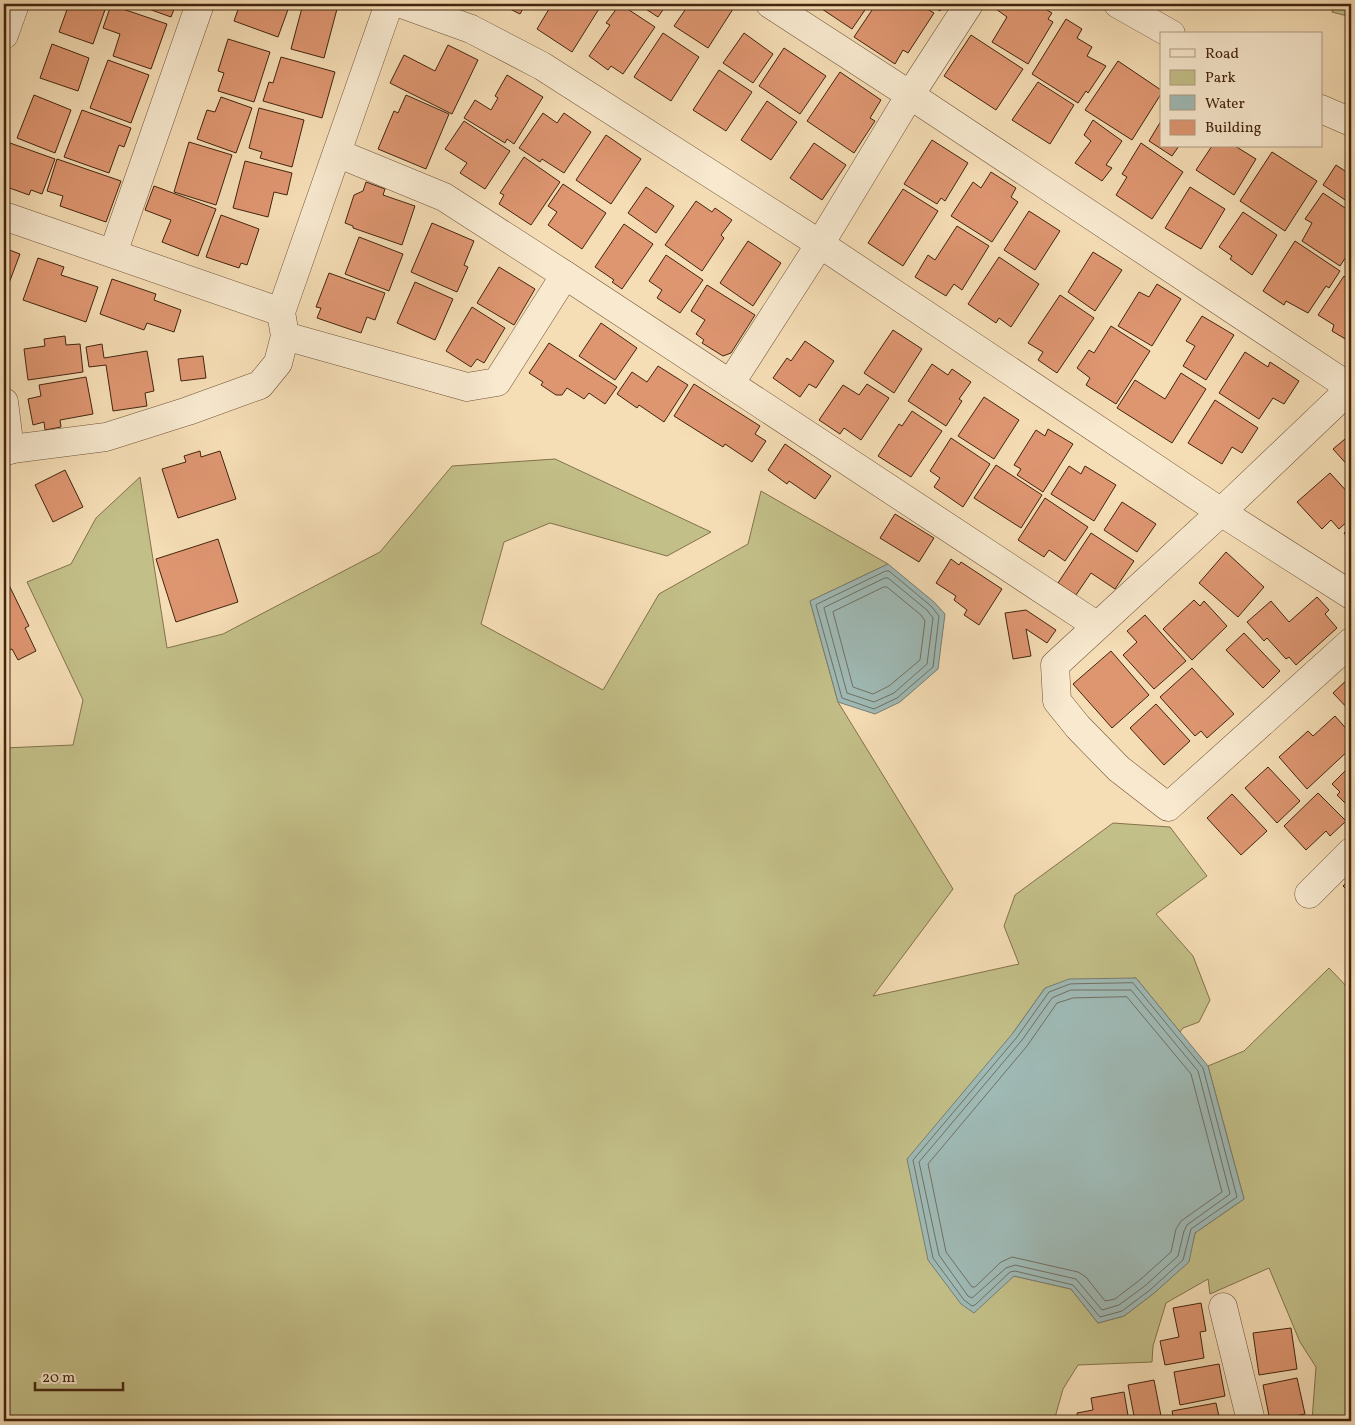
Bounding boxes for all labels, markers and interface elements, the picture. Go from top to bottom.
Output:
legend [1160,32,1322,148]
text: Road [1205,44,1239,65]
text: Park [1205,68,1236,89]
text: Water [1205,94,1245,115]
text: Building [1205,118,1262,139]
scale bar [35,1360,122,1392]
text: 20 m [42,1368,75,1389]

